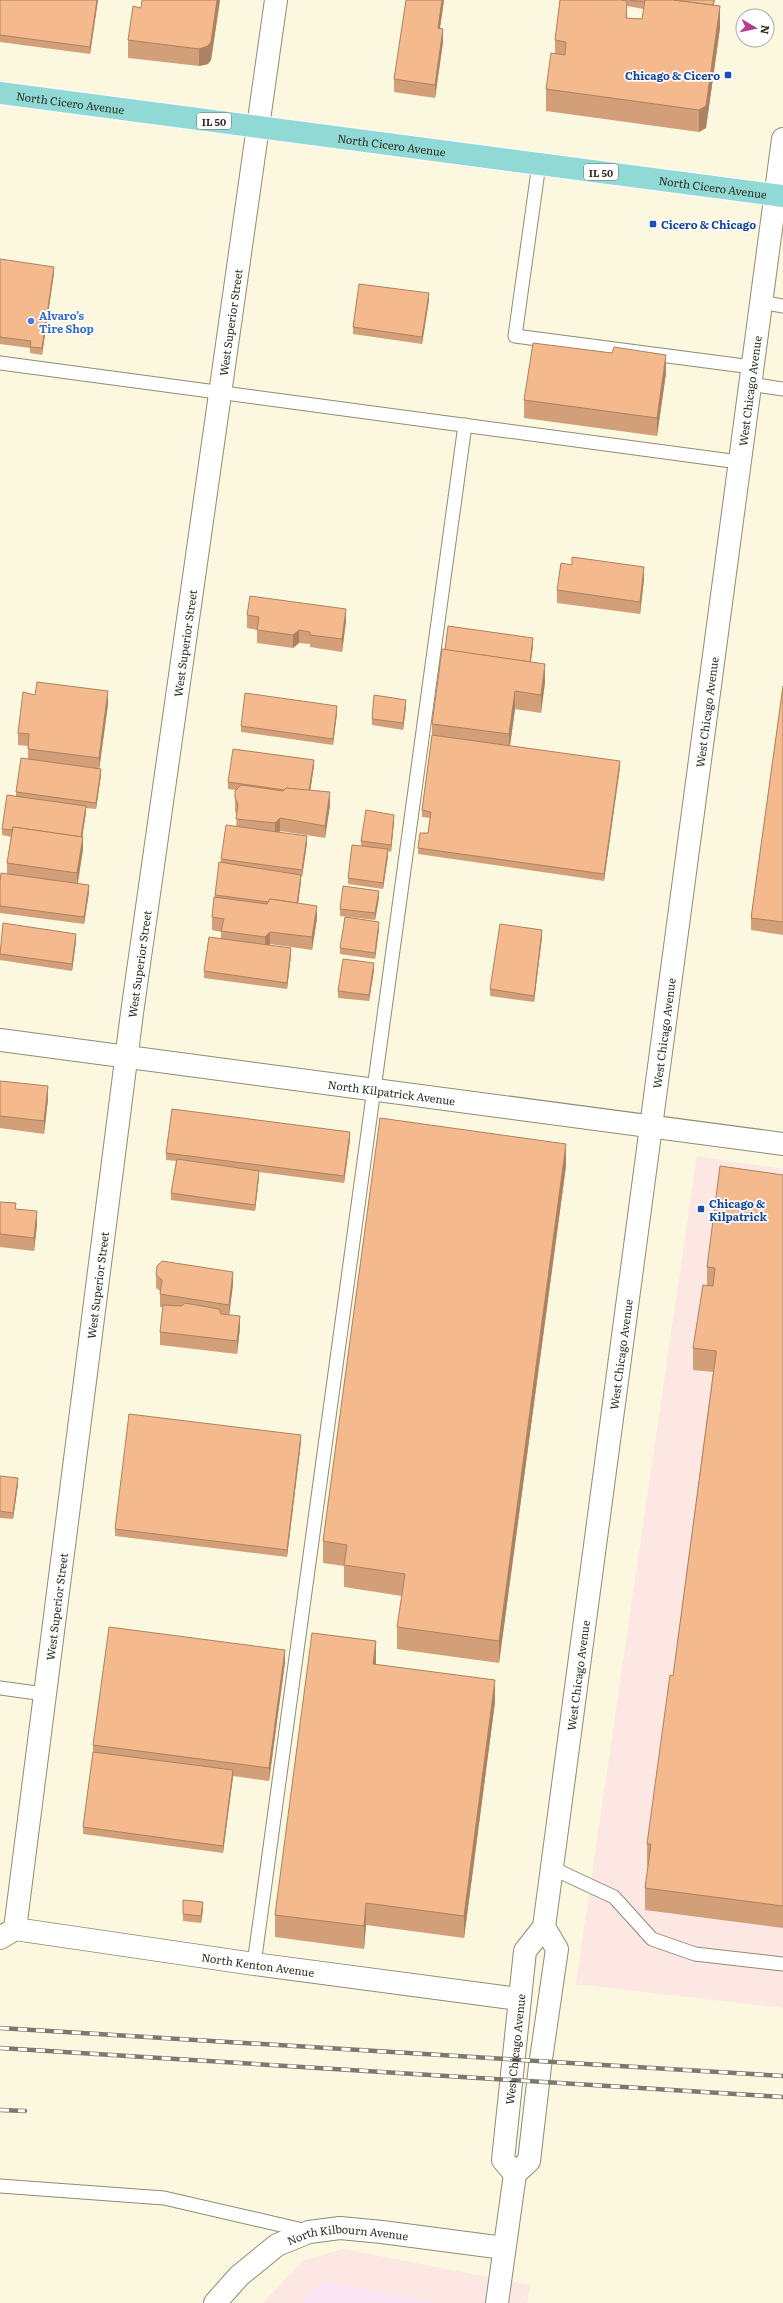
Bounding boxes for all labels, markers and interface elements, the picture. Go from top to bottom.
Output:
north arrow [735,8,775,48]
text: N [757,24,774,36]
place label: Chicago & Cicero [625,67,720,83]
marker: Chicago & Cicero [723,70,733,80]
street label: North Cicero Avenue [15,87,126,117]
road number: IL 50 [197,113,231,129]
street label: North Cicero Avenue [337,129,447,160]
road number: IL 50 [584,164,618,180]
street label: North Cicero Avenue [658,172,768,202]
place label: Cicero & Chicago [661,216,756,232]
marker: Cicero & Chicago [648,219,658,229]
street label: West Superior Street [215,267,246,377]
place label: Alvaro’s Tire Shop [39,307,94,336]
marker: Alvaro’s Tire Shop [26,316,36,326]
street label: West Chicago Avenue [734,334,765,447]
street label: West Superior Street [169,588,200,698]
street label: West Chicago Avenue [691,655,722,768]
street label: West Superior Street [123,909,155,1019]
street label: West Chicago Avenue [648,977,679,1089]
street label: North Kilpatrick Avenue [327,1076,456,1108]
place label: Chicago & Kilpatrick [709,1195,767,1224]
marker: Chicago & Kilpatrick [696,1204,706,1214]
street label: West Superior Street [82,1230,112,1340]
street label: West Chicago Avenue [605,1298,636,1411]
street label: West Superior Street [41,1551,71,1661]
street label: West Chicago Avenue [562,1619,593,1732]
street label: North Kenton Avenue [201,1948,316,1980]
street label: West Chicago Avenue [501,1993,528,2105]
street label: North Kilbourn Avenue [284,2220,410,2248]

